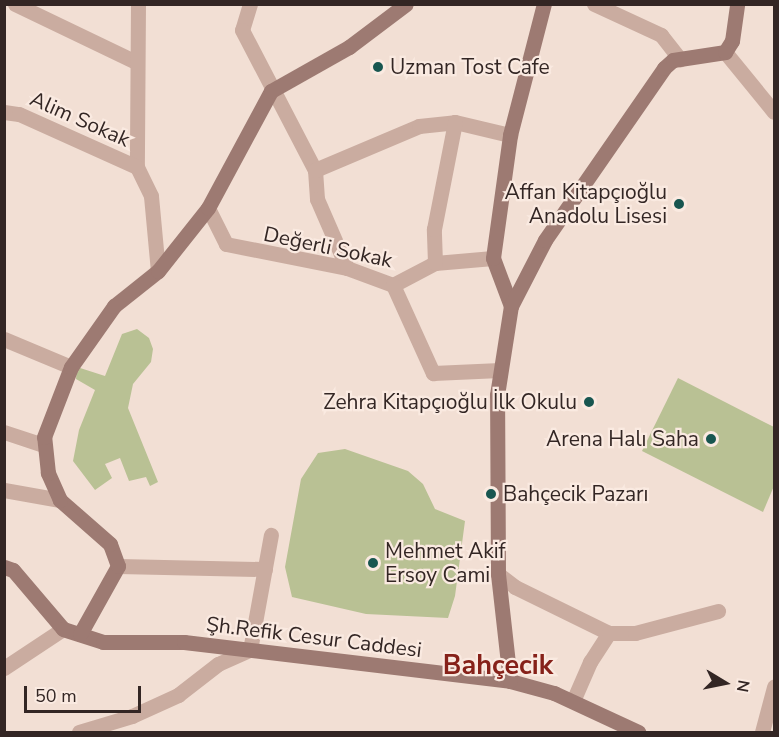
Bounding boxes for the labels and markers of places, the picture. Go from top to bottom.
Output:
place label: Uzman Tost Cafe [390,54,550,80]
marker: Uzman Tost Cafe [371,60,385,74]
place label: Affan Kitapçıoğlu Anadolu Lisesi [505,179,667,229]
marker: Affan Kitapçıoğlu Anadolu Lisesi [672,197,686,211]
place label: Zehra Kitapçıoğlu İlk Okulu [323,389,577,415]
marker: Zehra Kitapçıoğlu İlk Okulu [582,395,596,409]
place label: Arena Halı Saha [546,426,699,452]
marker: Arena Halı Saha [704,432,718,446]
place label: Bahçecik Pazarı [503,481,648,507]
marker: Bahçecik Pazarı [484,487,498,501]
place label: Mehmet Akif Ersoy Cami [385,538,506,588]
marker: Mehmet Akif Ersoy Cami [366,556,380,570]

